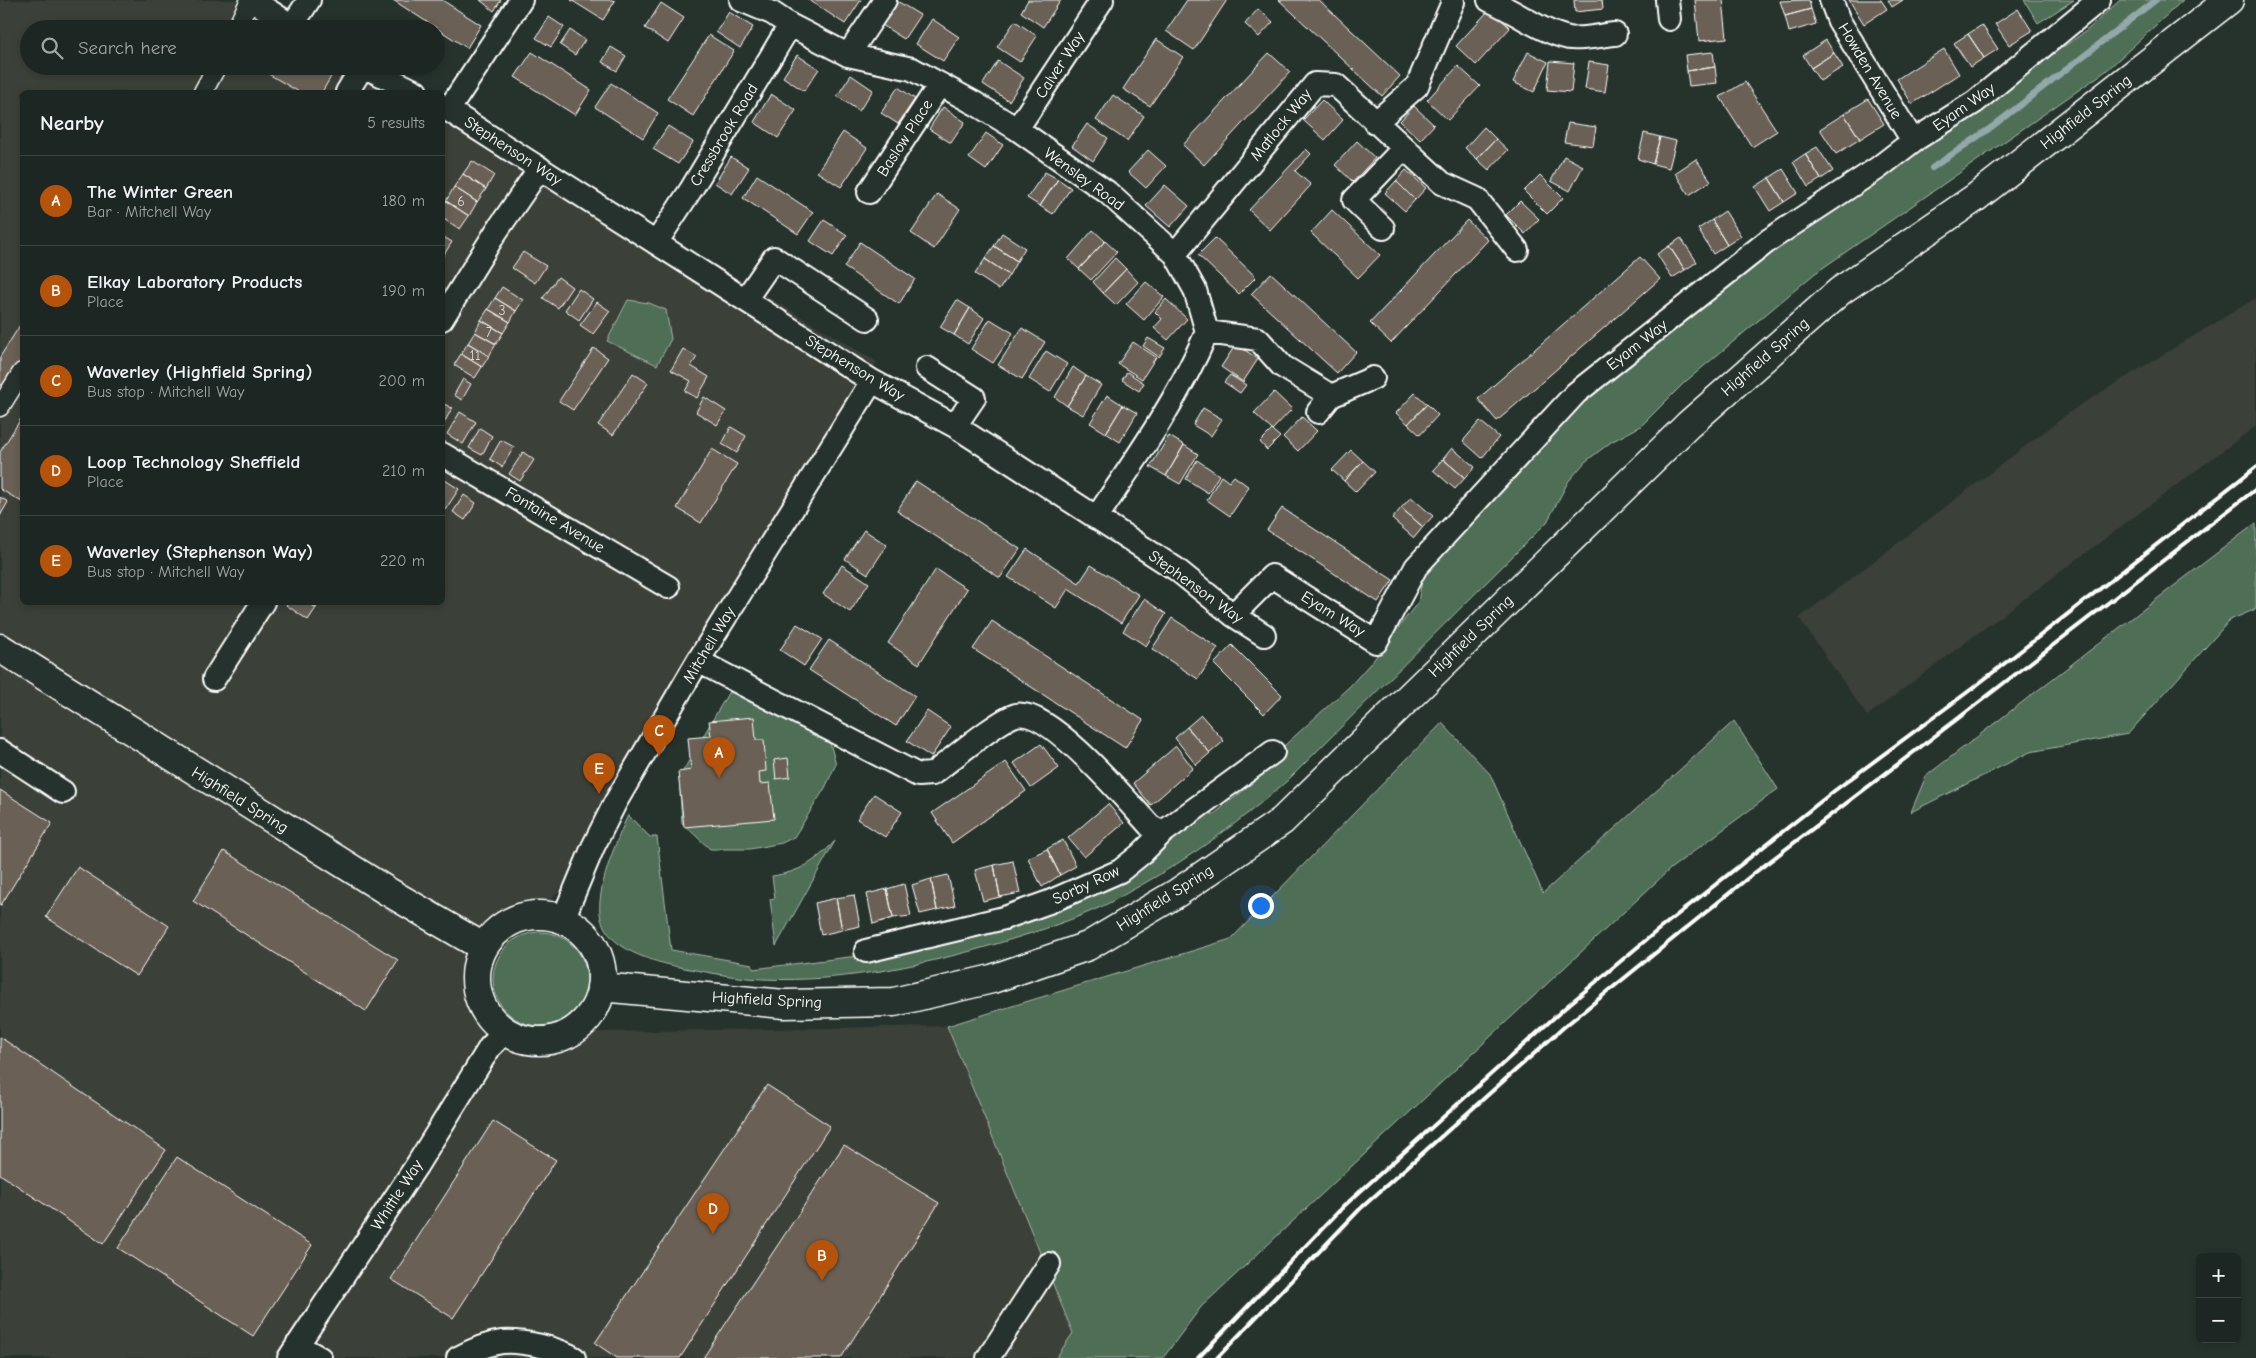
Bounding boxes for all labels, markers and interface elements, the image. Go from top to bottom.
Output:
search box [20,20,445,75]
street label: Howden Avenue [1834,20,1906,122]
street label: Calver Way [1032,28,1089,102]
icon: search [38,34,66,62]
text: Search here [78,37,177,59]
street label: Highfield Spring [2037,71,2135,153]
street label: Eyam Way [1930,79,1999,135]
street label: Cressbrook Road [686,80,762,190]
street label: Matlock Way [1247,85,1316,165]
street label: Baslow Place [873,96,937,180]
text: Nearby [40,111,104,135]
street label: Stephenson Way [461,113,566,190]
text: 5 results [367,114,425,132]
street label: Wensley Road [1040,144,1128,214]
text: The Winter Green [87,181,233,203]
text: A [52,192,60,210]
text: 180 m [382,192,425,210]
house number: 6 [457,193,465,210]
text: Bar · Mitchell Way [87,203,211,221]
text: Elkay Laboratory Products [87,271,302,293]
text: B [51,282,61,300]
text: 190 m [382,282,425,300]
text: Place [87,293,123,311]
house number: 3 [498,302,506,319]
street label: Highfield Spring [1717,314,1813,400]
street label: Eyam Way [1603,315,1671,374]
house number: 7 [486,324,493,341]
street label: Stephenson Way [802,331,909,405]
house number: 11 [469,347,481,364]
text: Waverley (Highfield Spring) [87,361,313,383]
text: C [51,372,61,390]
text: 200 m [379,372,425,390]
text: Bus stop · Mitchell Way [87,383,244,401]
text: Loop Technology Sheffield [87,451,300,473]
text: D [51,462,61,480]
text: 210 m [382,462,425,480]
text: Place [87,473,123,491]
street label: Fontaine Avenue [502,483,608,557]
text: Waverley (Stephenson Way) [87,541,313,563]
street label: Stephenson Way [1145,547,1247,628]
text: E [51,552,61,570]
text: 220 m [380,552,425,570]
text: Bus stop · Mitchell Way [87,563,244,581]
street label: Eyam Way [1298,587,1369,641]
street label: Highfield Spring [1425,591,1517,681]
street label: Mitchell Way [679,603,739,687]
pin: C [643,715,675,756]
pin: A [703,737,735,778]
pin: E [583,753,615,794]
street label: Highfield Spring [188,763,292,837]
street label: Sorby Row [1050,861,1123,908]
street label: Highfield Spring [1113,861,1217,935]
your location [1248,893,1274,919]
street label: Highfield Spring [711,988,823,1012]
street label: Whittle Way [368,1156,427,1234]
pin: D [697,1193,729,1234]
pin: B [806,1240,838,1281]
map controls [2196,1253,2241,1343]
button: + [2196,1253,2241,1298]
button: − [2196,1298,2241,1343]

